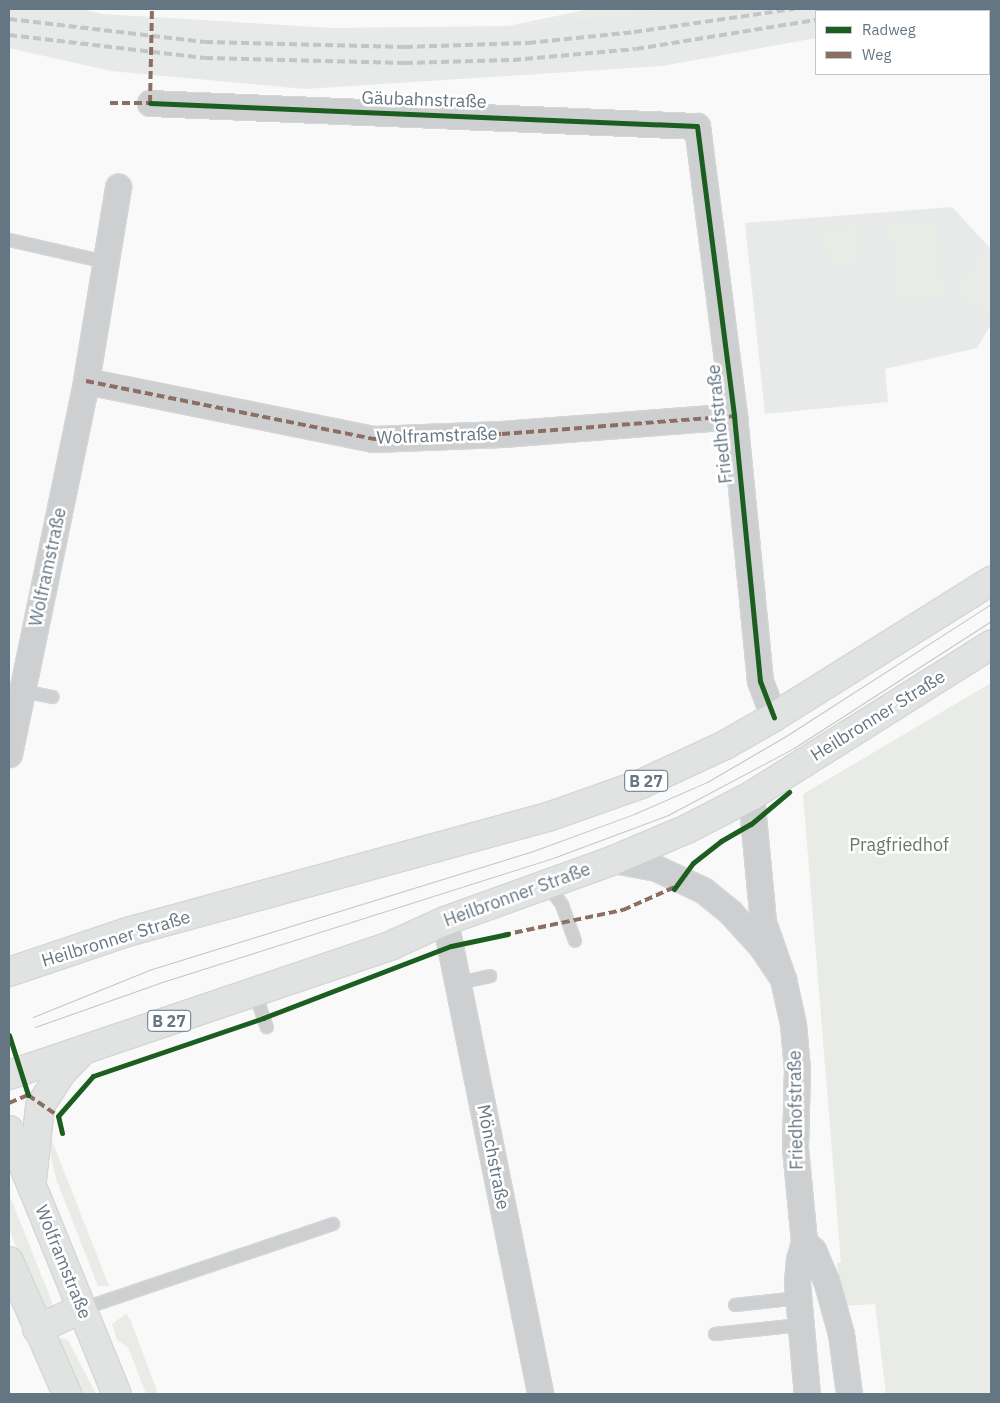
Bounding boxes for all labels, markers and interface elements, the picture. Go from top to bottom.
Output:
legend [815,10,990,75]
text: Radweg [862,20,916,39]
text: Weg [862,45,891,64]
street label: Gäubahnstraße [361,87,487,113]
street label: Friedhofstraße [703,363,737,485]
street label: Wolframstraße [376,423,498,449]
street label: Wolframstraße [25,506,71,628]
street label: Heilbronner Straße [807,666,949,766]
road number: B 27 [624,768,668,794]
park label: Pragfriedhof [849,834,949,856]
street label: Heilbronner Straße [441,858,593,932]
street label: Heilbronner Straße [39,906,193,972]
road number: B 27 [146,1008,192,1034]
street label: Friedhofstraße [784,1050,808,1170]
street label: Mönchstraße [472,1103,514,1211]
street label: Wolframstraße [30,1202,96,1322]

